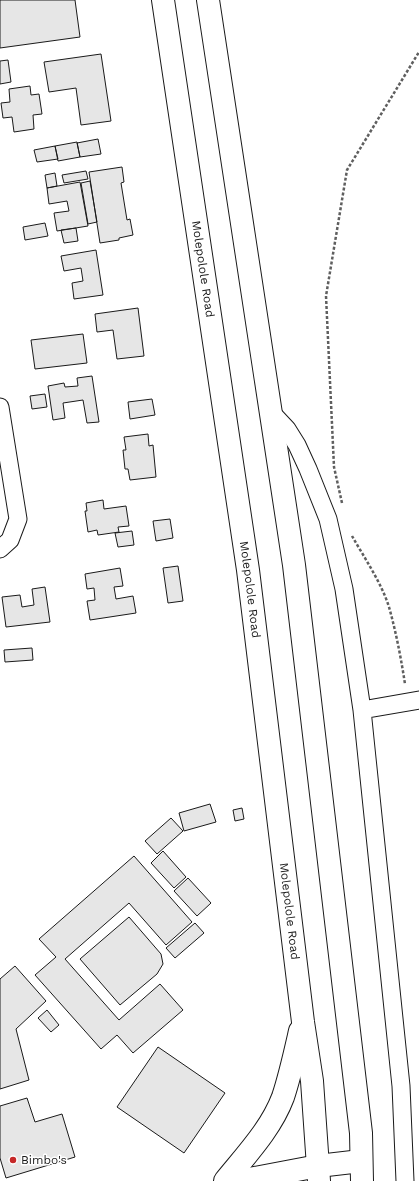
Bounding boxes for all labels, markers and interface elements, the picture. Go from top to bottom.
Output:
street label: Molepolole Road [189,220,217,318]
street label: Molepolole Road [237,540,263,639]
street label: Molepolole Road [277,862,302,960]
place label: Bimbo's [21,1153,67,1167]
marker: Bimbo's [8,1155,18,1165]

